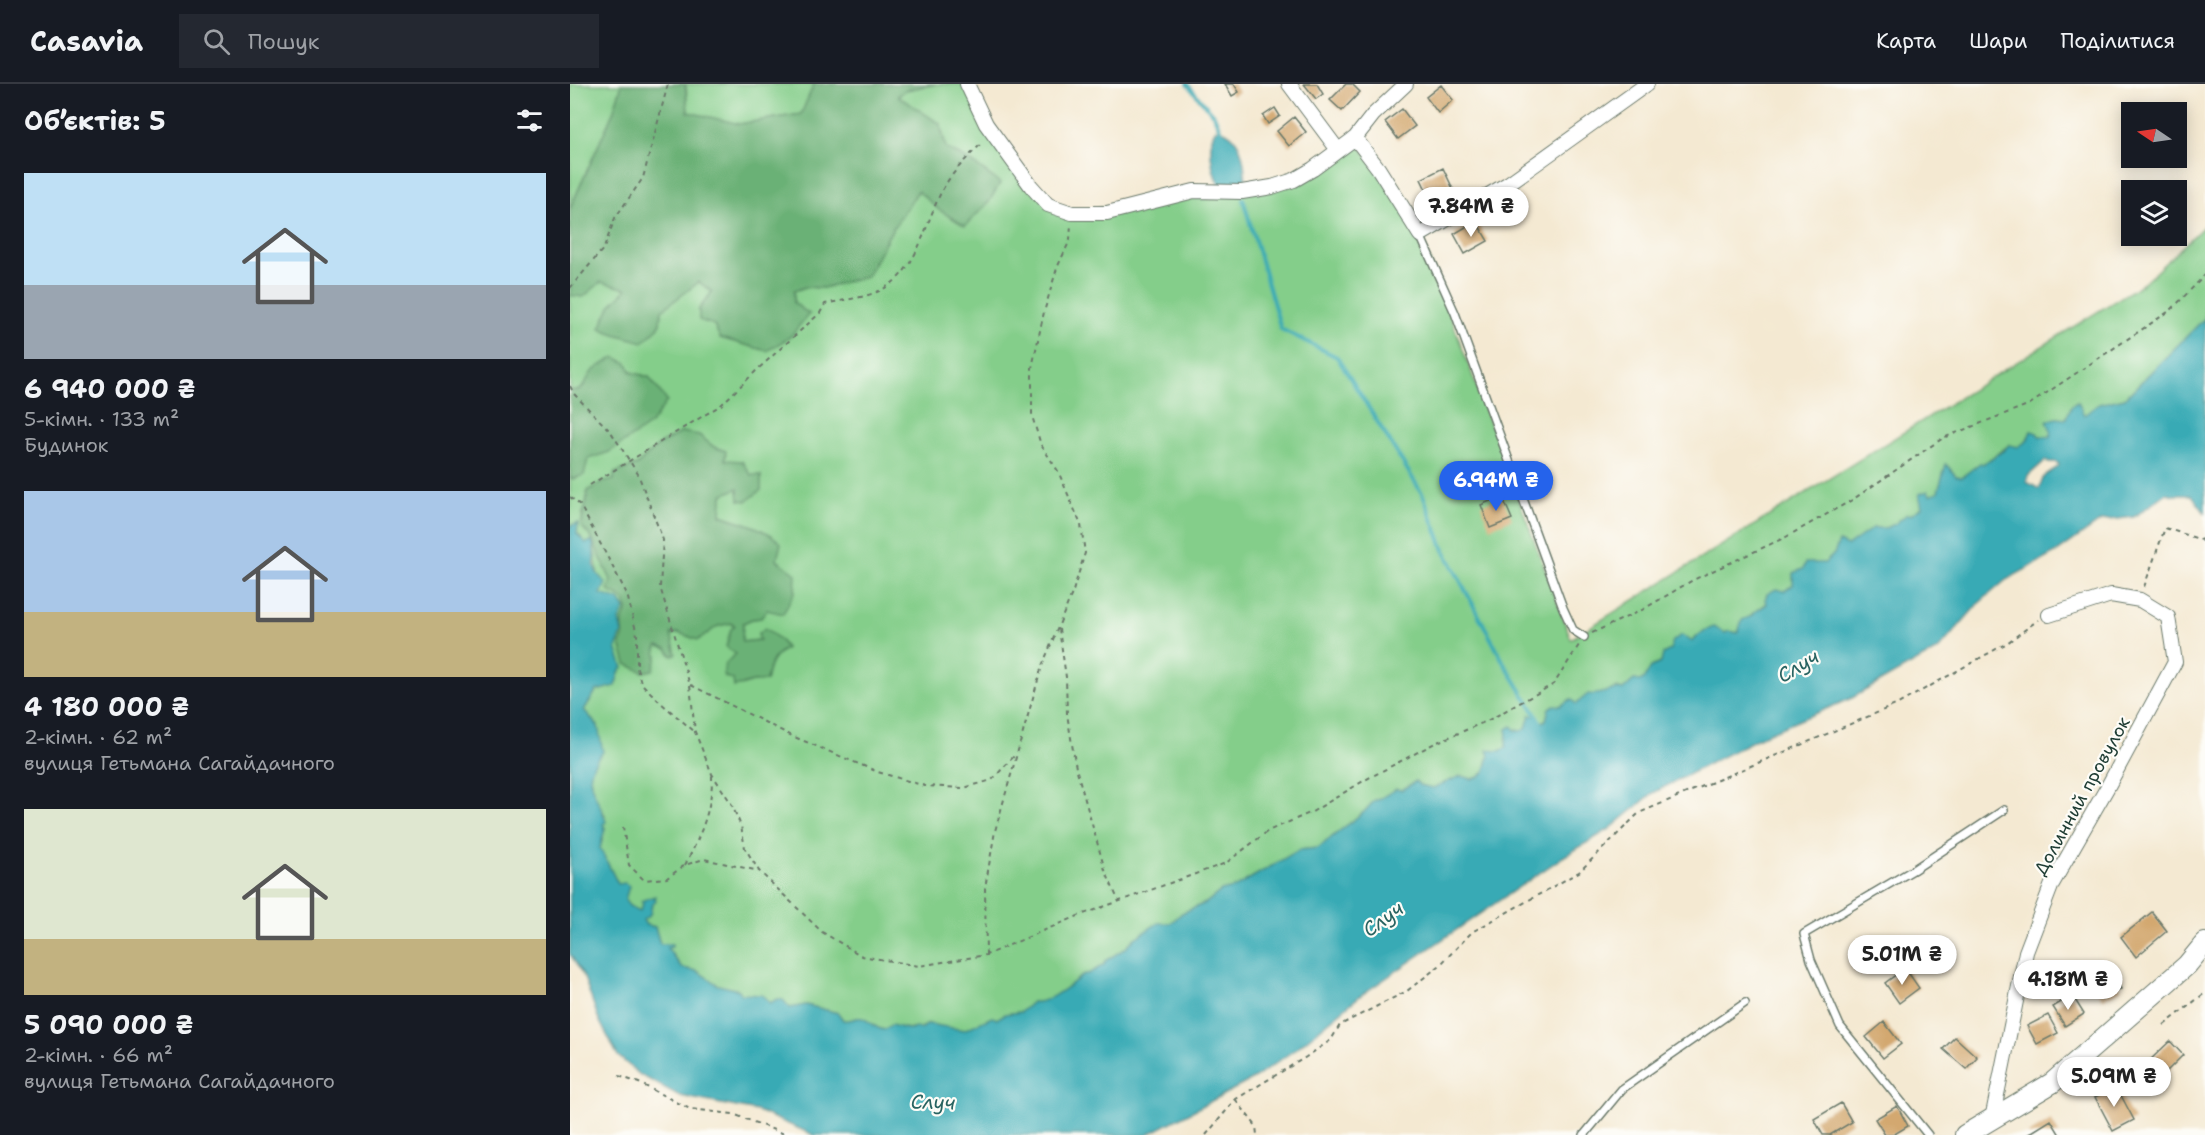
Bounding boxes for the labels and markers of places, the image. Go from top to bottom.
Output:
pin: 7.84M ₴ [1416,187,1526,238]
pin: 6.94M ₴ [1441,461,1551,512]
pin: 5.01M ₴ [1847,935,1957,986]
pin: 4.18M ₴ [2013,960,2123,1011]
pin: 5.09M ₴ [2059,1057,2169,1108]

